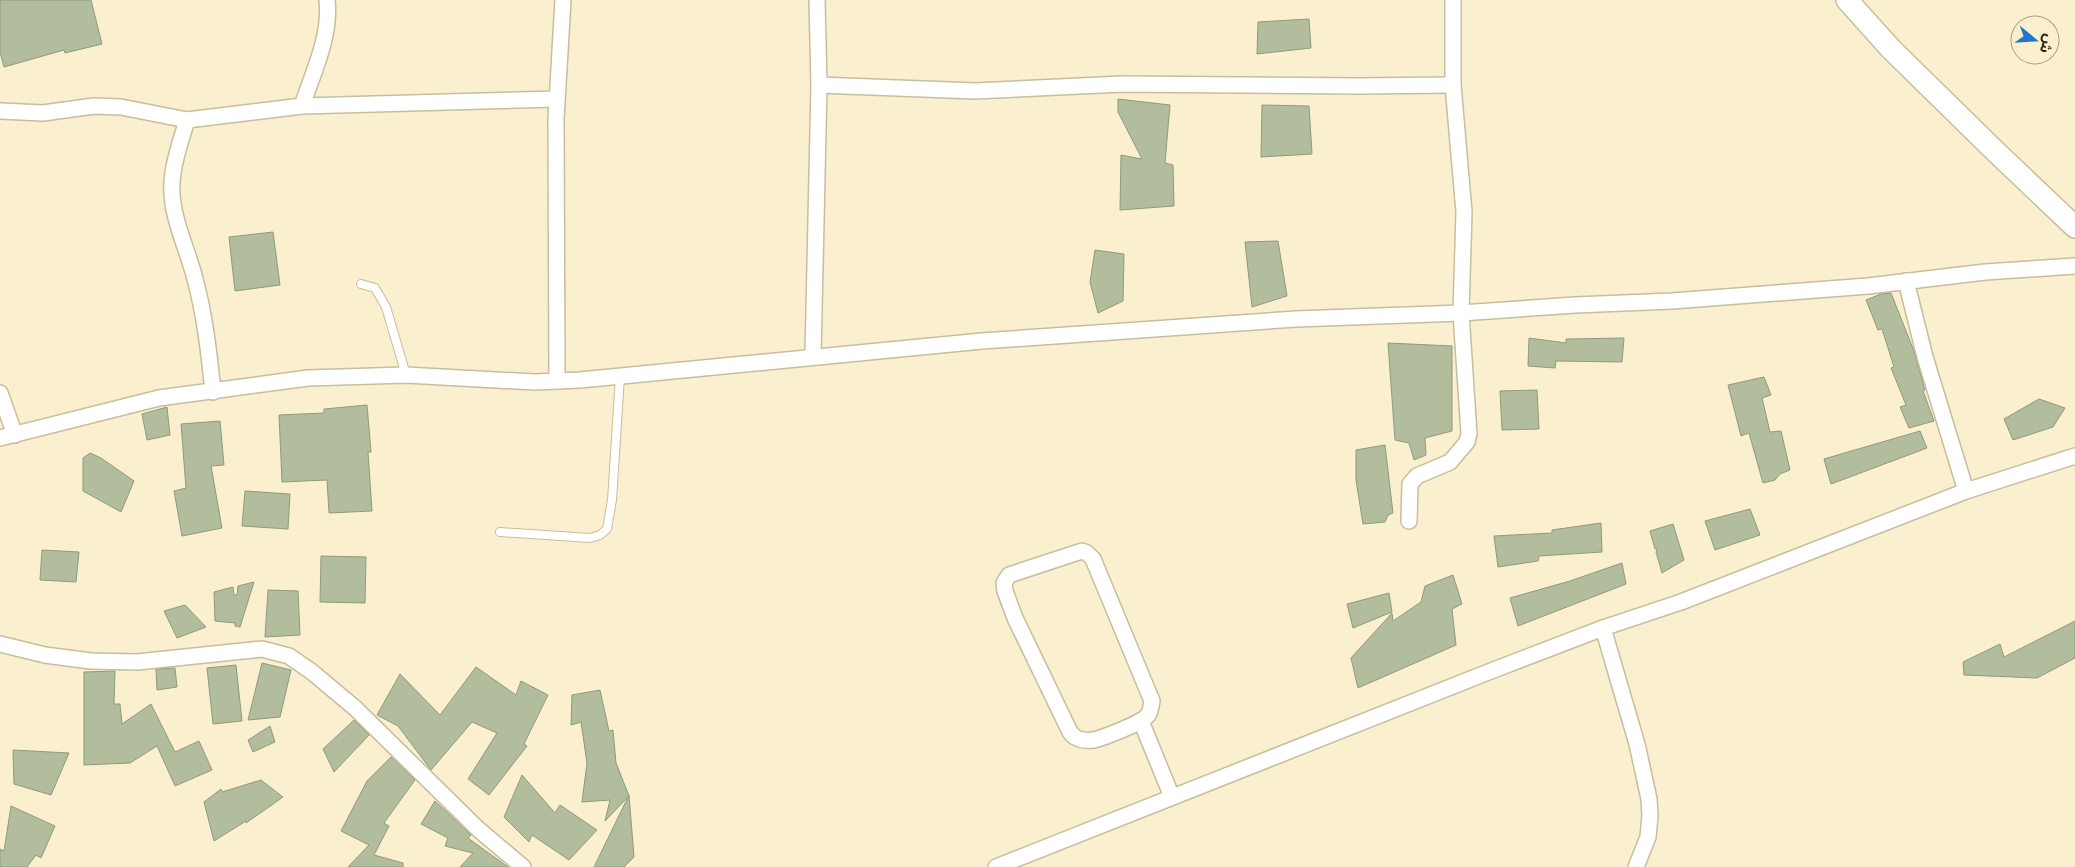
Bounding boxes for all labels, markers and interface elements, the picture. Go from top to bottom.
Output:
north arrow [2010,15,2060,65]
text: ش [2037,32,2058,56]

